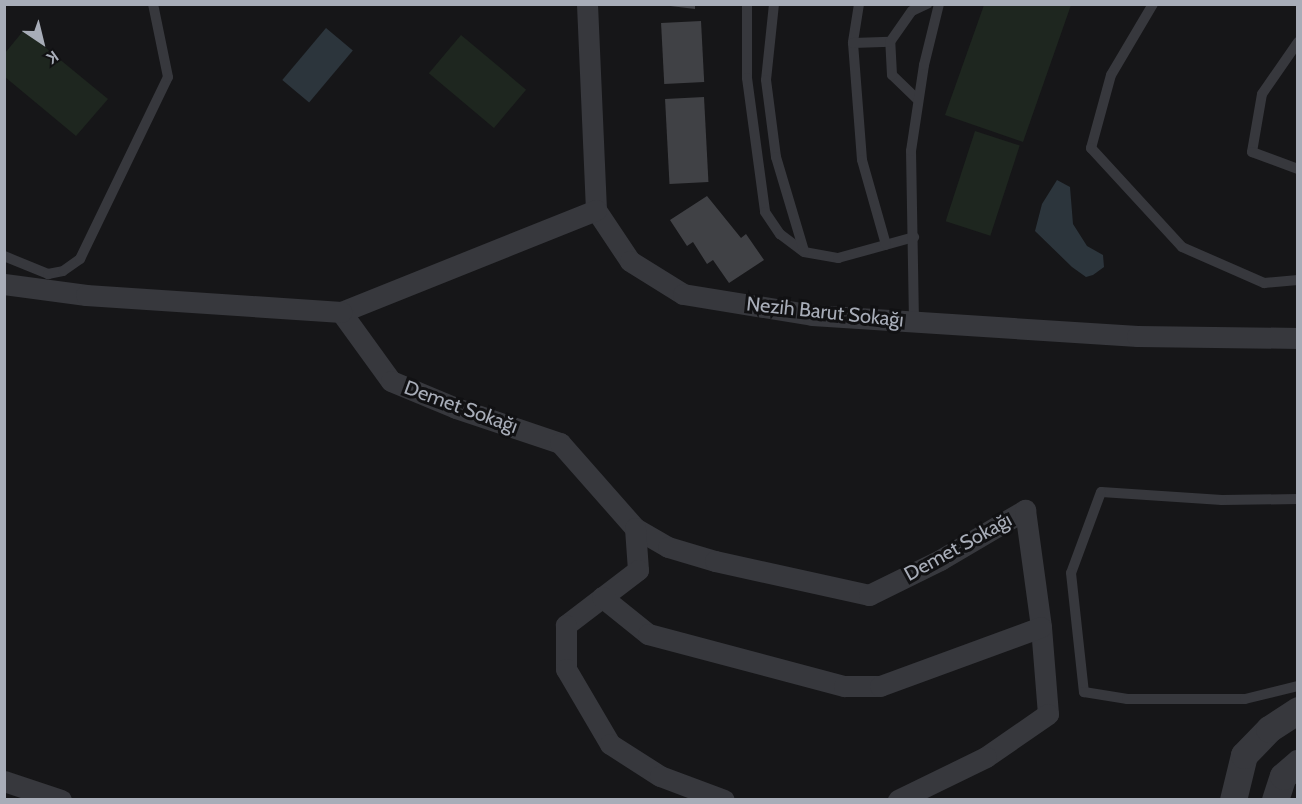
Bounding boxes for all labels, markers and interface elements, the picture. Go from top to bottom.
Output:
north arrow [12,12,72,72]
text: K [43,46,62,68]
street label: Nezih Barut Sokağı [745,292,905,332]
street label: Demet Sokağı [401,375,521,439]
street label: Demet Sokağı [900,508,1016,586]

